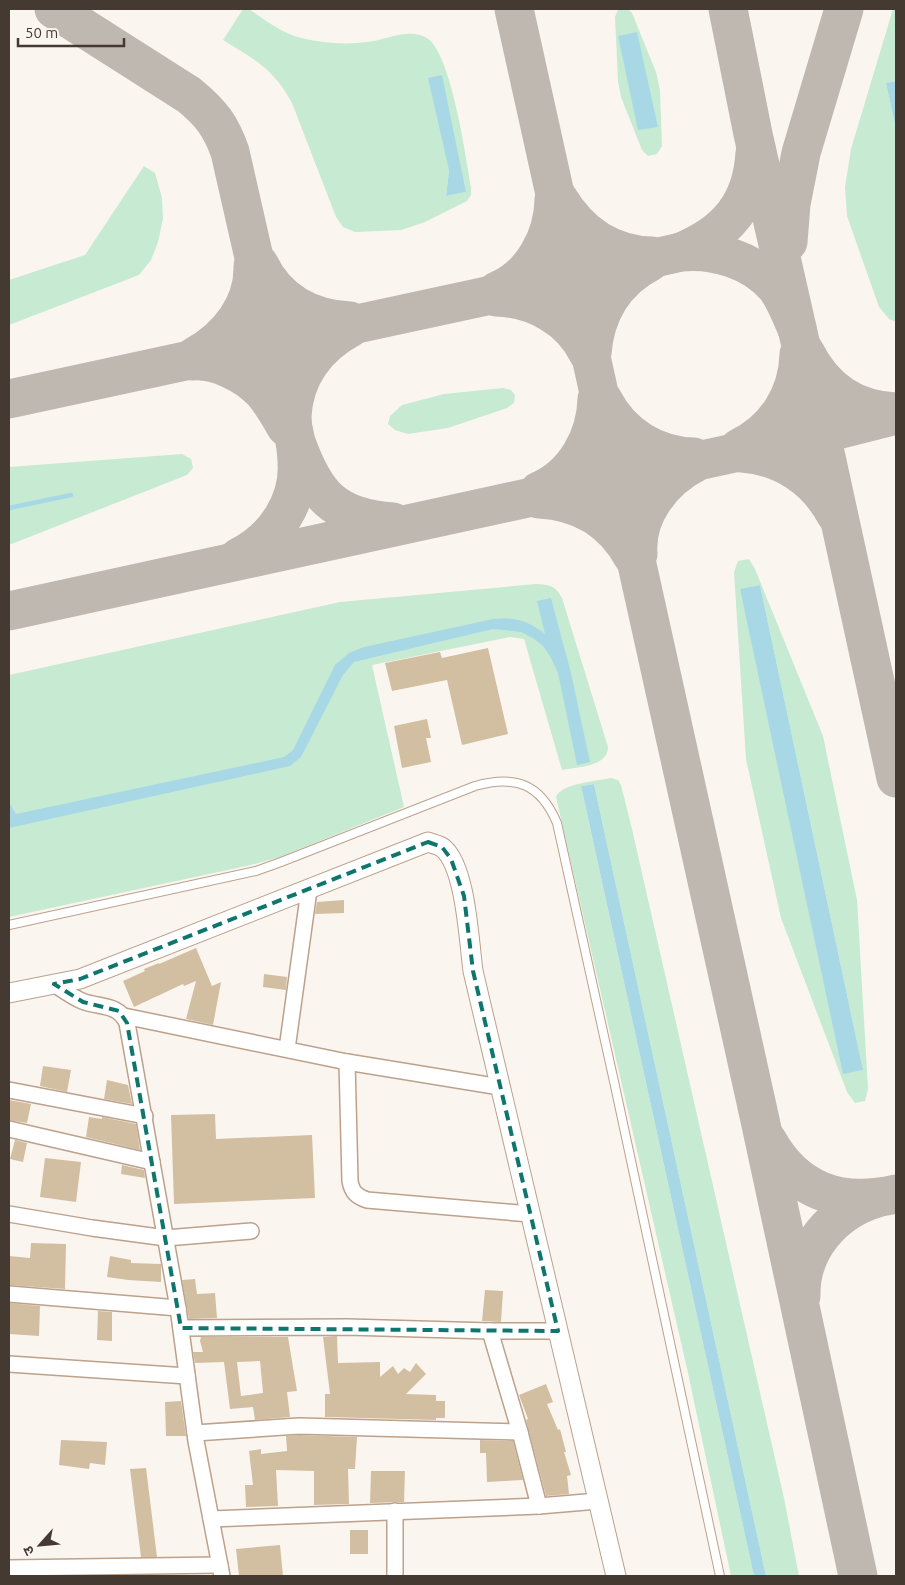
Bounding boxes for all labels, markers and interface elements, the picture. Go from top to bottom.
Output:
scale bar [18,15,124,47]
text: 50 m [25,24,58,41]
north arrow [15,1520,65,1570]
text: उ [19,1543,37,1558]

